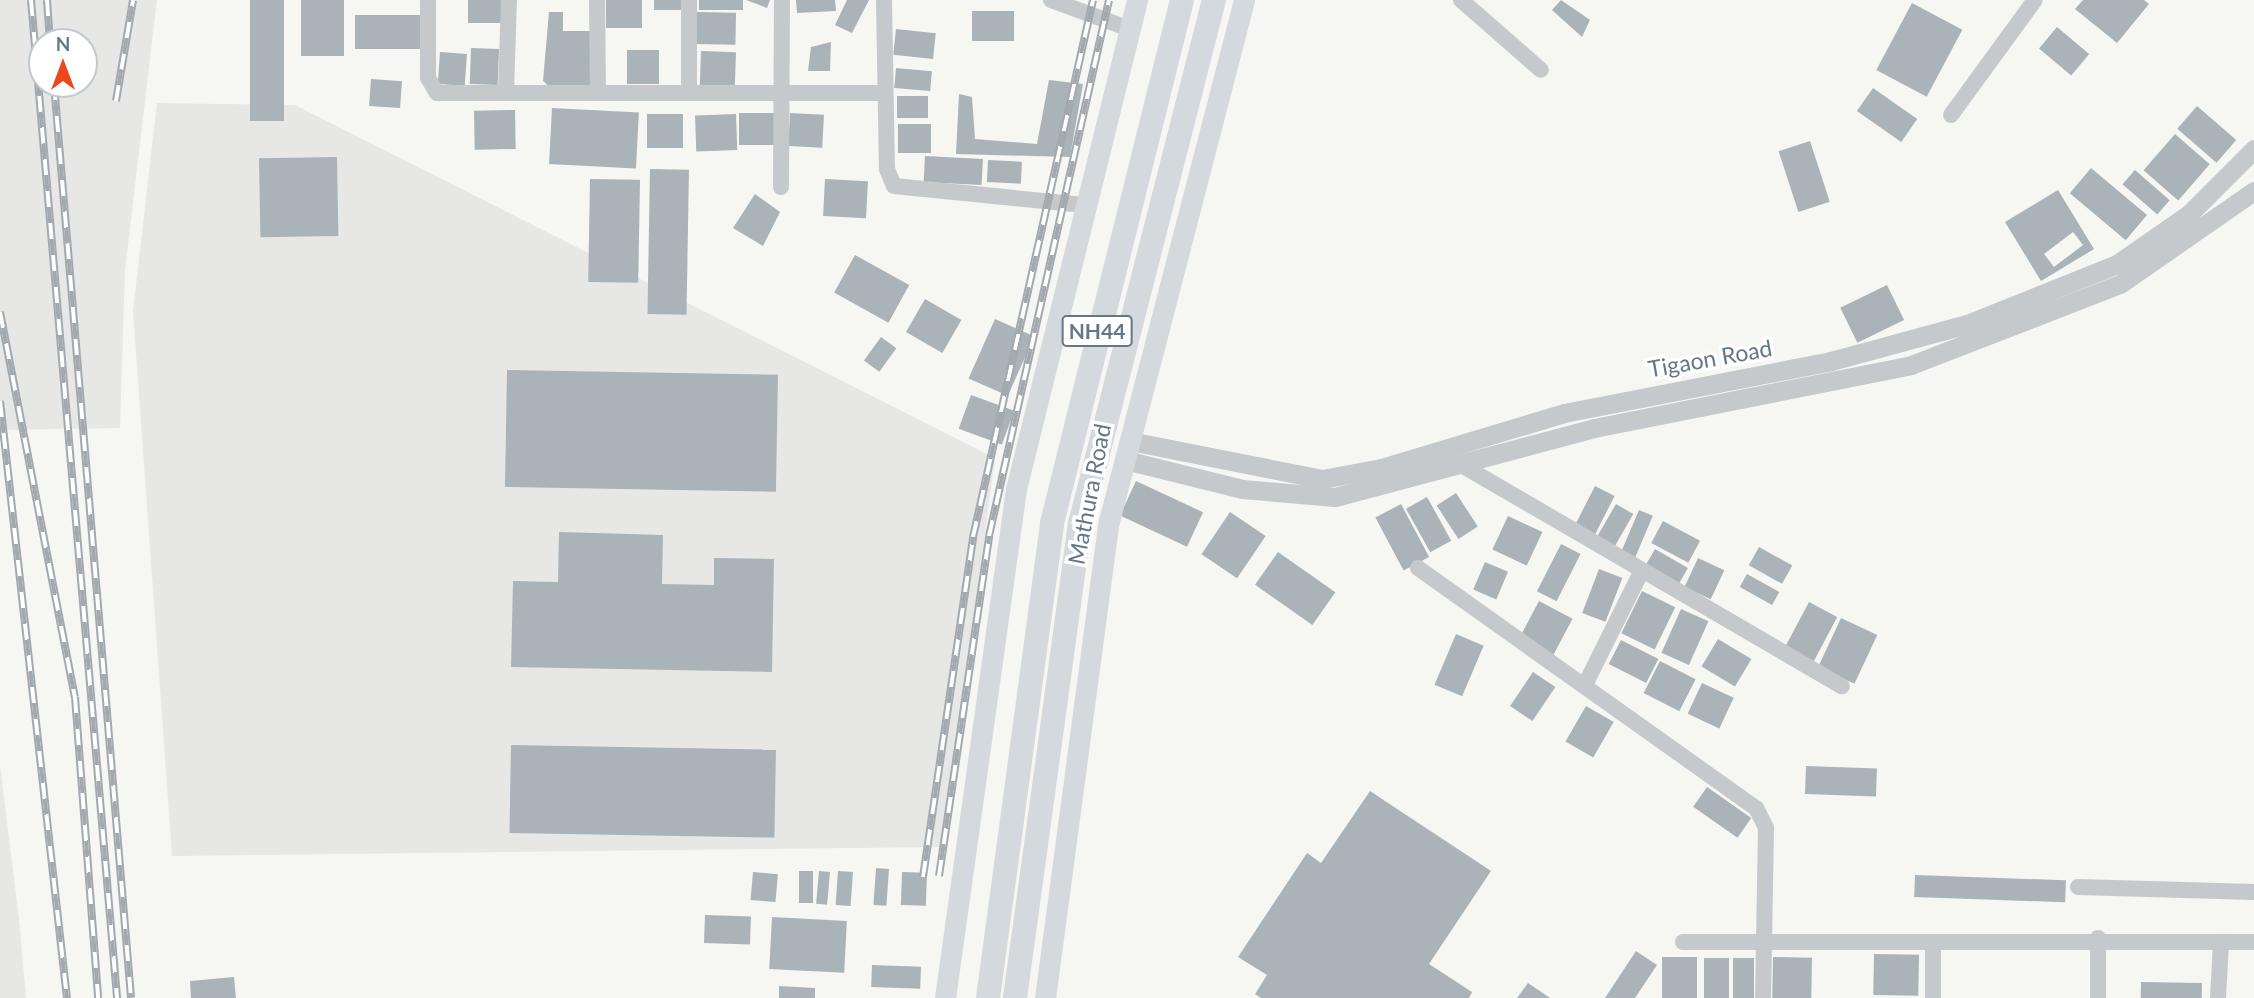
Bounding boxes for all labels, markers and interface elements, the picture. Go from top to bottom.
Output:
north arrow [28,28,98,98]
text: N [56,32,70,55]
road number: NH44 [1060,314,1134,348]
street label: Tigaon Road [1646,334,1774,382]
street label: Mathura Road [1062,421,1116,567]

